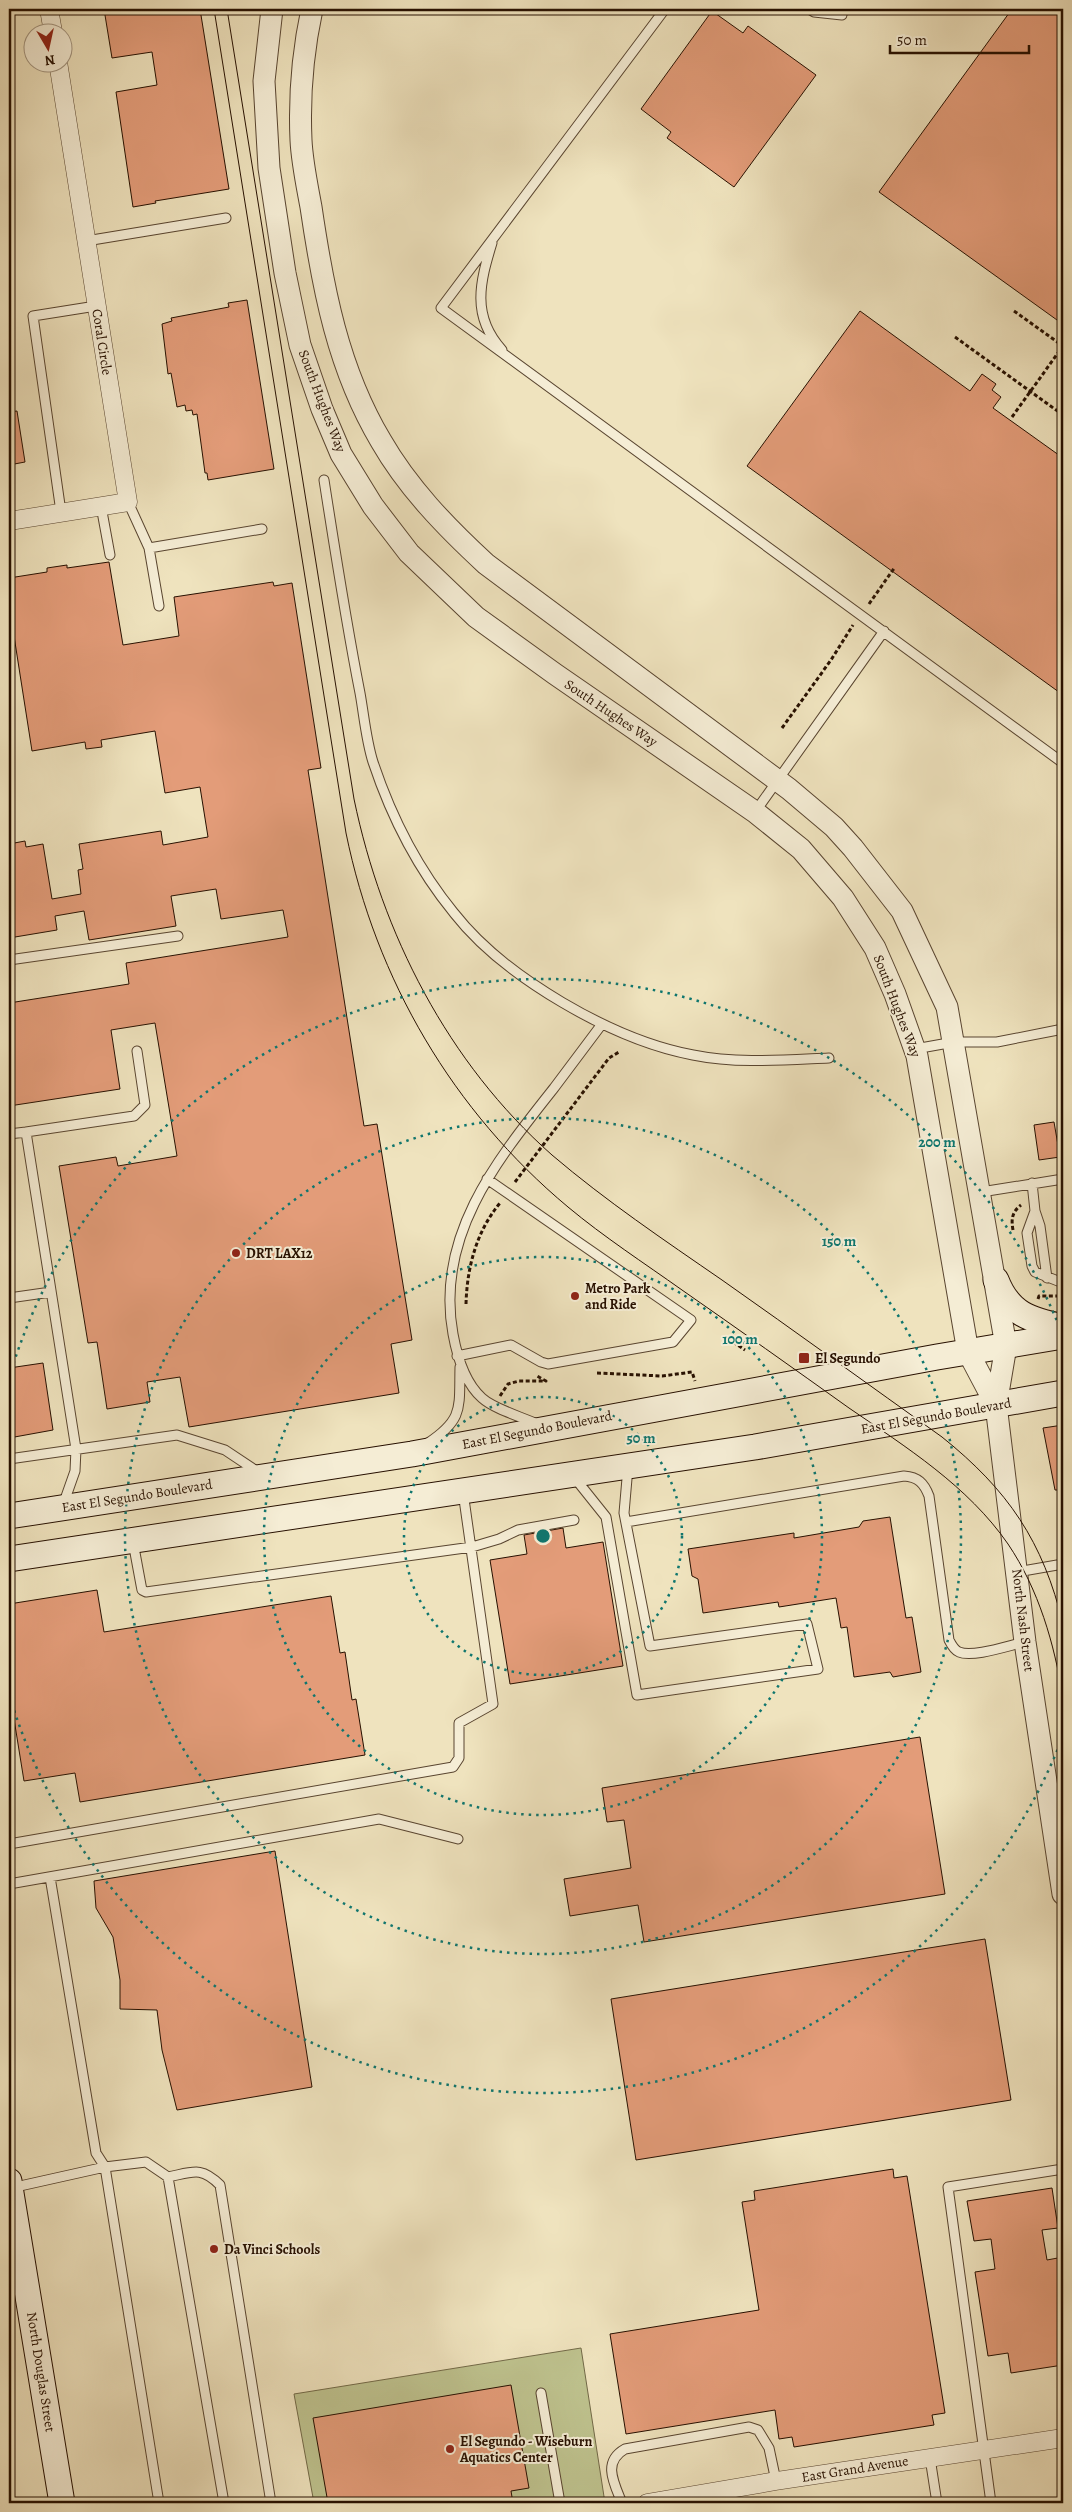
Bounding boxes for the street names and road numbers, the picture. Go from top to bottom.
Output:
street label: Coral Circle [87,308,117,376]
street label: South Hughes Way [294,347,351,456]
street label: South Hughes Way [561,675,662,752]
street label: South Hughes Way [869,952,926,1061]
street label: East El Segundo Boulevard [859,1393,1013,1439]
street label: East El Segundo Boulevard [460,1406,614,1454]
street label: East El Segundo Boulevard [60,1475,214,1517]
street label: North Nash Street [1007,1567,1039,1673]
street label: North Douglas Street [22,2311,60,2434]
street label: East Grand Avenue [800,2451,910,2487]

